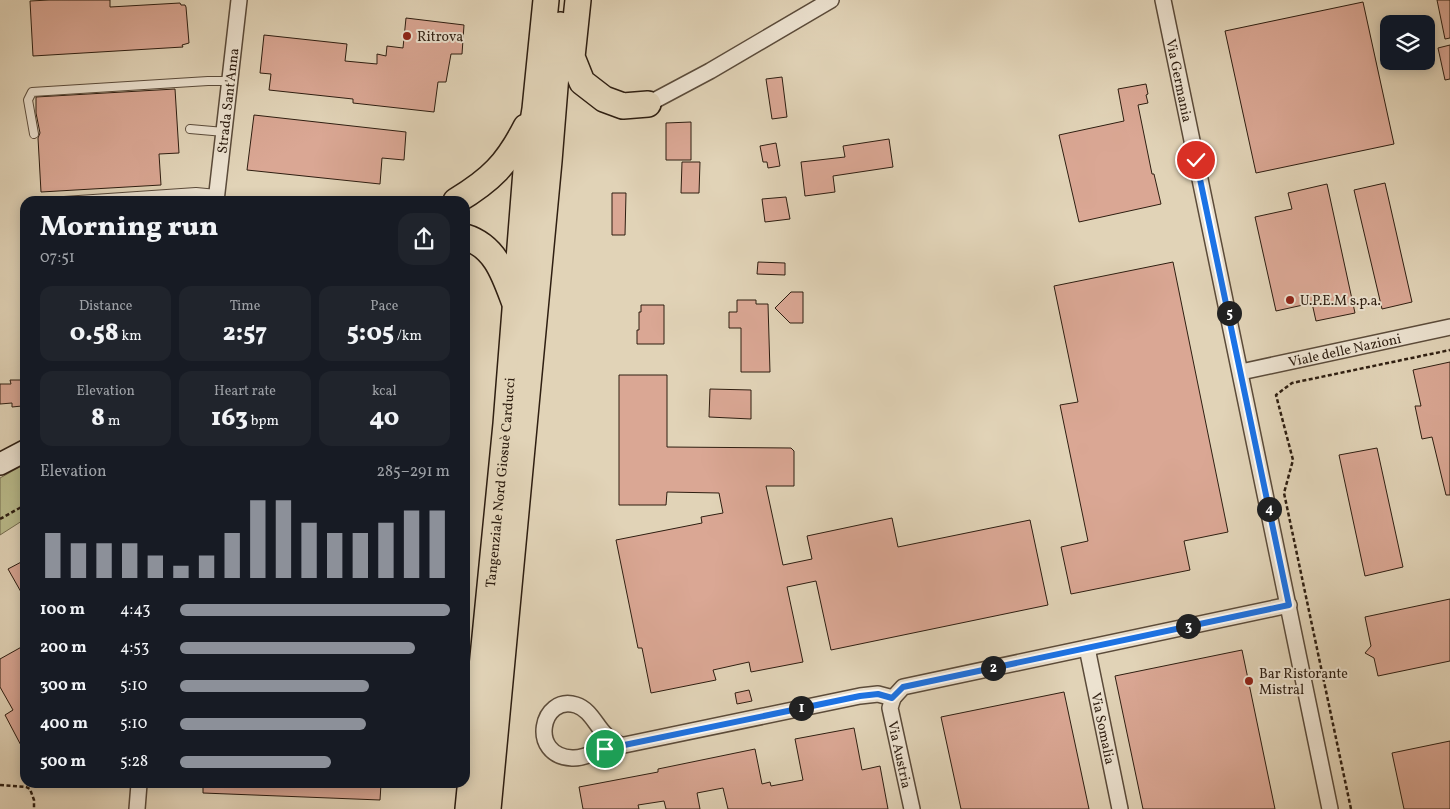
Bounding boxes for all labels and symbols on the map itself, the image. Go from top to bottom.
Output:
place label: Ritrova [417,28,463,47]
marker: Ritrova [401,30,413,42]
street label: Via Germania [1160,37,1196,124]
street label: Strada Sant'Anna [213,47,244,155]
pin [1175,139,1217,181]
place label: U.P.E.M s.p.a. [1300,292,1381,311]
marker: U.P.E.M s.p.a. [1284,294,1296,306]
pin: 5 [1216,300,1242,326]
street label: Viale delle Nazioni [1287,330,1403,373]
street label: Tangenziale Nord Giosuè Carducci [482,377,521,589]
pin: 4 [1256,496,1282,522]
pin: 3 [1176,614,1200,638]
pin: 2 [980,656,1006,680]
place label: Bar Ristorante Mistral [1259,665,1348,700]
marker: Bar Ristorante Mistral [1243,675,1255,687]
street label: Via Somalia [1085,691,1119,766]
pin: 1 [788,696,814,720]
street label: Via Austria [882,719,915,790]
pin [584,728,626,770]

